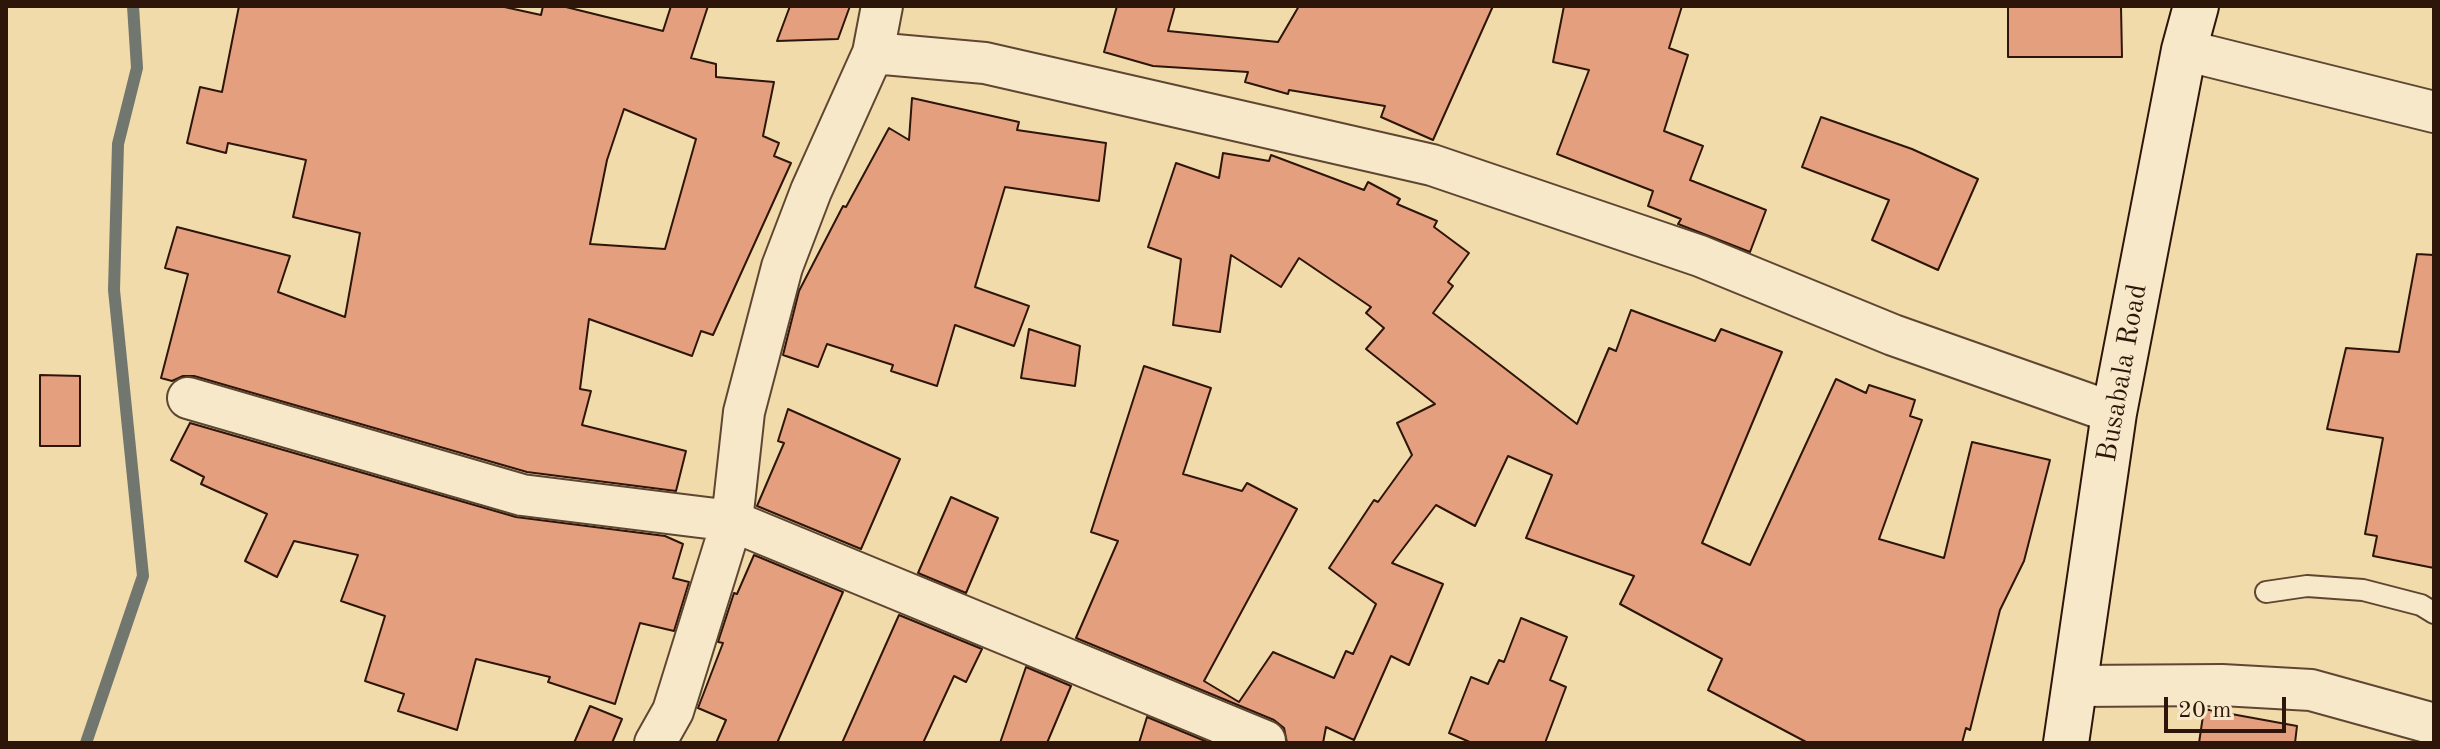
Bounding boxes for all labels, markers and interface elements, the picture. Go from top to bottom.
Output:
street label: Busabala Road [2091,281,2155,465]
scale bar [2168,681,2290,731]
text: 20 m [2178,699,2232,723]

